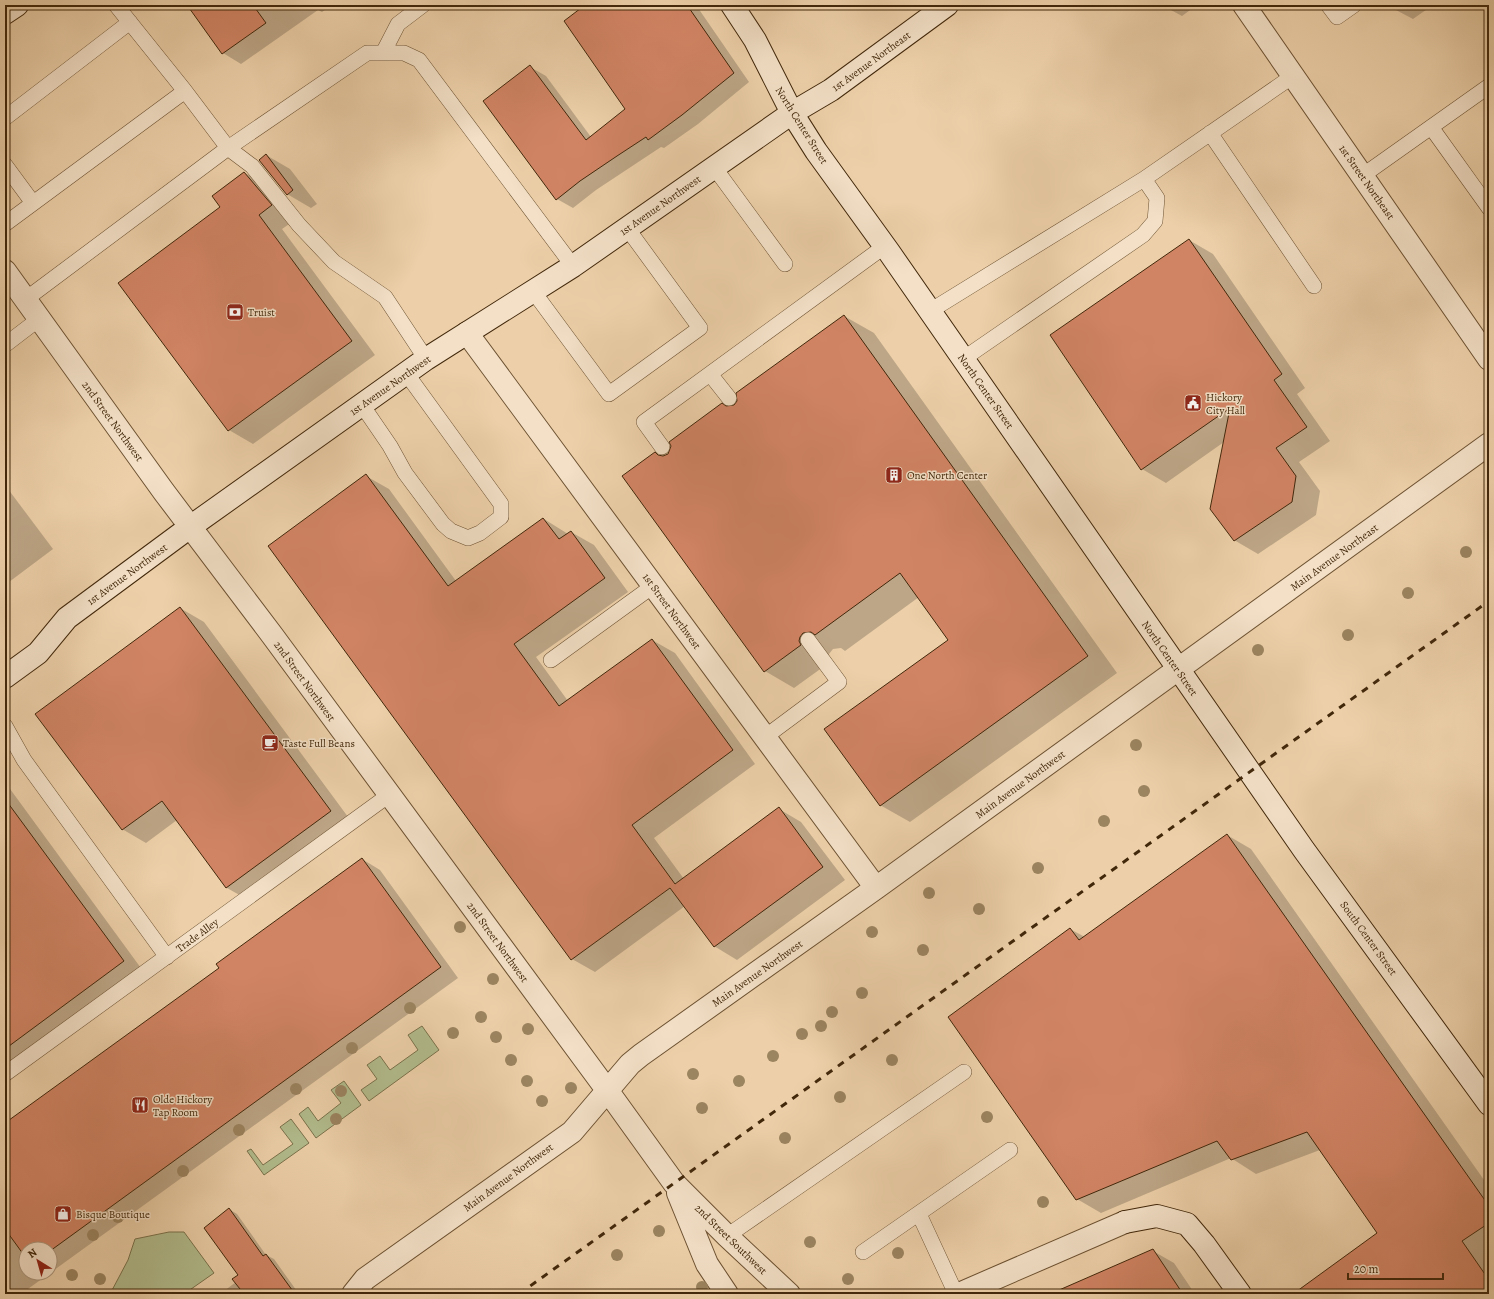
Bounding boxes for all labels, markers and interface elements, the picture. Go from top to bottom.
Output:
street label: 1st Avenue Northeast [829,28,914,95]
street label: North Center Street [772,84,832,167]
street label: 1st Street Northeast [1335,142,1398,223]
street label: 1st Avenue Northwest [617,171,704,239]
bank icon: Truist [225,302,245,322]
place label: Truist [248,305,275,320]
street label: 1st Avenue Northwest [347,351,434,419]
street label: North Center Street [954,351,1017,432]
street label: 2nd Street Northwest [78,378,147,465]
place label: Hickory City Hall [1206,390,1245,418]
public building icon: Hickory City Hall [1183,393,1203,413]
building icon: One North Center [884,465,904,485]
place label: One North Center [907,468,987,483]
street label: Main Avenue Northeast [1287,520,1382,595]
street label: 1st Avenue Northwest [84,540,171,609]
street label: 1st Street Northwest [639,570,704,653]
street label: North Center Street [1138,618,1201,699]
street label: 2nd Street Northwest [270,638,339,725]
cafe icon: Taste Full Beans [260,733,280,753]
place label: Taste Full Beans [283,736,355,751]
street label: Main Avenue Northwest [972,746,1069,822]
street label: South Center Street [1337,898,1401,979]
street label: 2nd Street Northwest [463,899,532,986]
street label: Trade Alley [173,915,222,956]
street label: Main Avenue Northwest [709,936,806,1010]
place label: Olde Hickory Tap Room [153,1092,212,1120]
restaurant icon: Olde Hickory Tap Room [130,1095,150,1115]
street label: Main Avenue Northwest [460,1139,557,1215]
street label: 2nd Street Southwest [691,1201,770,1278]
shop icon: Bisque Boutique [53,1204,73,1224]
place label: Bisque Boutique [76,1207,150,1222]
north arrow [18,1241,58,1281]
text: N [25,1245,40,1262]
scale bar [1348,1255,1443,1281]
text: 20 m [1354,1261,1378,1277]

